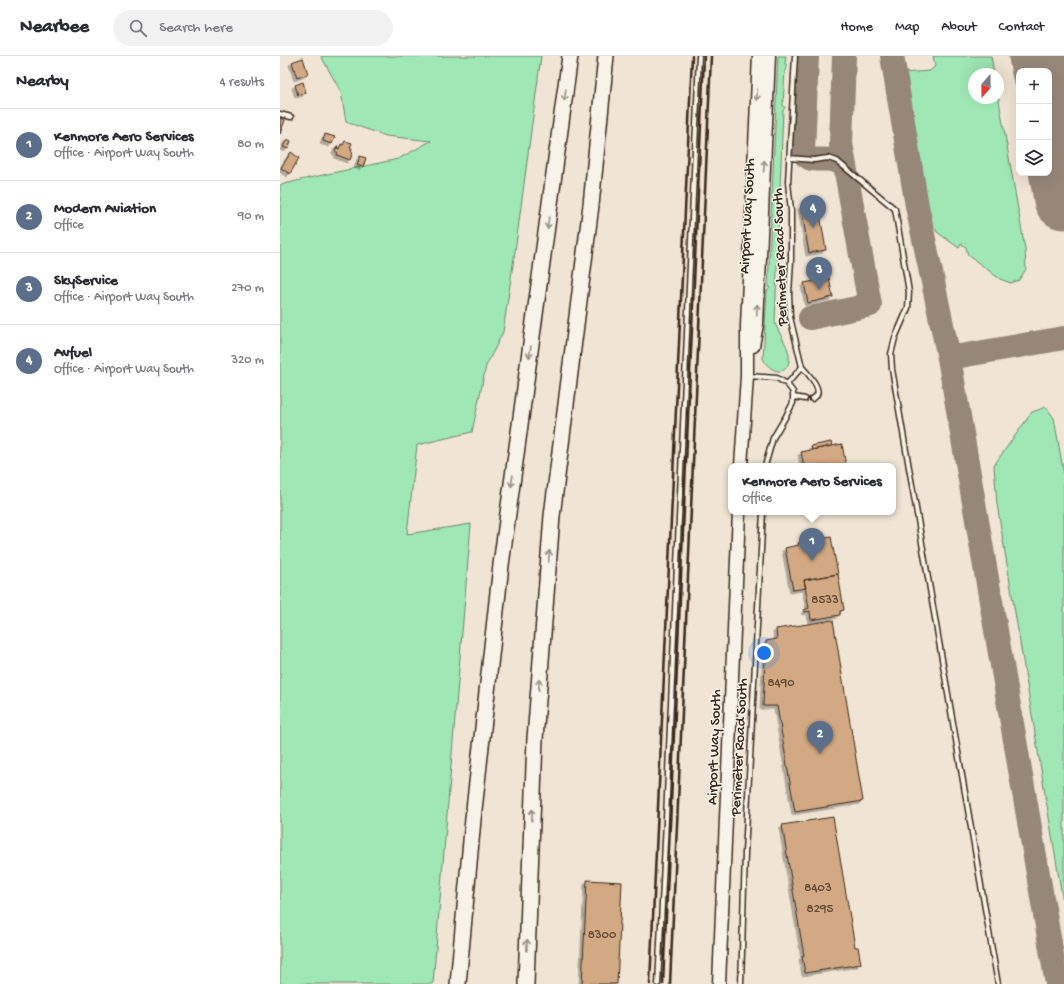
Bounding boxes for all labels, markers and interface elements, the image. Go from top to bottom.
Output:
search box [113,10,393,46]
text: Nearbee [20,16,89,39]
icon: search [127,17,149,39]
text: Search here [159,19,233,37]
text: Home [841,19,873,36]
text: Map [895,19,919,36]
text: About [941,19,977,36]
text: Contact [999,19,1044,36]
north arrow [968,68,1004,104]
map controls [1016,68,1052,176]
button: + [1016,68,1052,104]
text: Nearby [16,72,69,92]
text: 4 results [220,75,264,90]
one-way arrow [561,88,569,101]
one-way arrow [753,88,761,101]
button: − [1016,104,1052,140]
text: Kenmore Aero Services [54,128,194,146]
text: 1 [26,137,32,152]
text: 80 m [237,137,264,152]
button: layers [1016,140,1052,176]
text: Office · Airport Way South [54,146,194,161]
street label: Airport Way South [736,158,760,274]
one-way arrow [760,160,768,173]
street label: Perimeter Road South [770,188,792,327]
pin: 4 [800,195,826,228]
text: Modern Aviation [54,200,156,218]
text: 2 [26,209,32,224]
text: 90 m [238,209,264,224]
one-way arrow [544,217,551,230]
text: Office [54,218,84,233]
pin: 3 [806,257,832,290]
text: SkyService [54,272,118,290]
text: 3 [26,281,32,296]
text: 270 m [231,281,264,296]
text: Office · Airport Way South [54,290,194,305]
one-way arrow [754,304,761,317]
text: Avfuel [54,344,92,362]
one-way arrow [526,345,534,358]
text: 4 [26,353,32,368]
text: 320 m [231,353,264,368]
text: Office · Airport Way South [54,362,194,377]
popup [728,463,896,515]
text: Kenmore Aero Services [742,473,882,491]
one-way arrow [508,474,516,487]
text: Office [742,491,772,506]
pin: 1 [799,528,825,561]
one-way arrow [546,550,553,563]
house number: 8533 [811,593,839,608]
your location [754,643,774,663]
house number: 8490 [767,676,795,691]
street label: Perimeter Road South [727,678,753,817]
one-way arrow [536,679,543,692]
street label: Airport Way South [704,689,726,805]
pin: 2 [807,721,833,754]
one-way arrow [529,809,536,822]
house number: 8403 [804,881,832,896]
house number: 8295 [807,902,834,917]
house number: 8300 [588,928,617,943]
one-way arrow [524,939,531,952]

